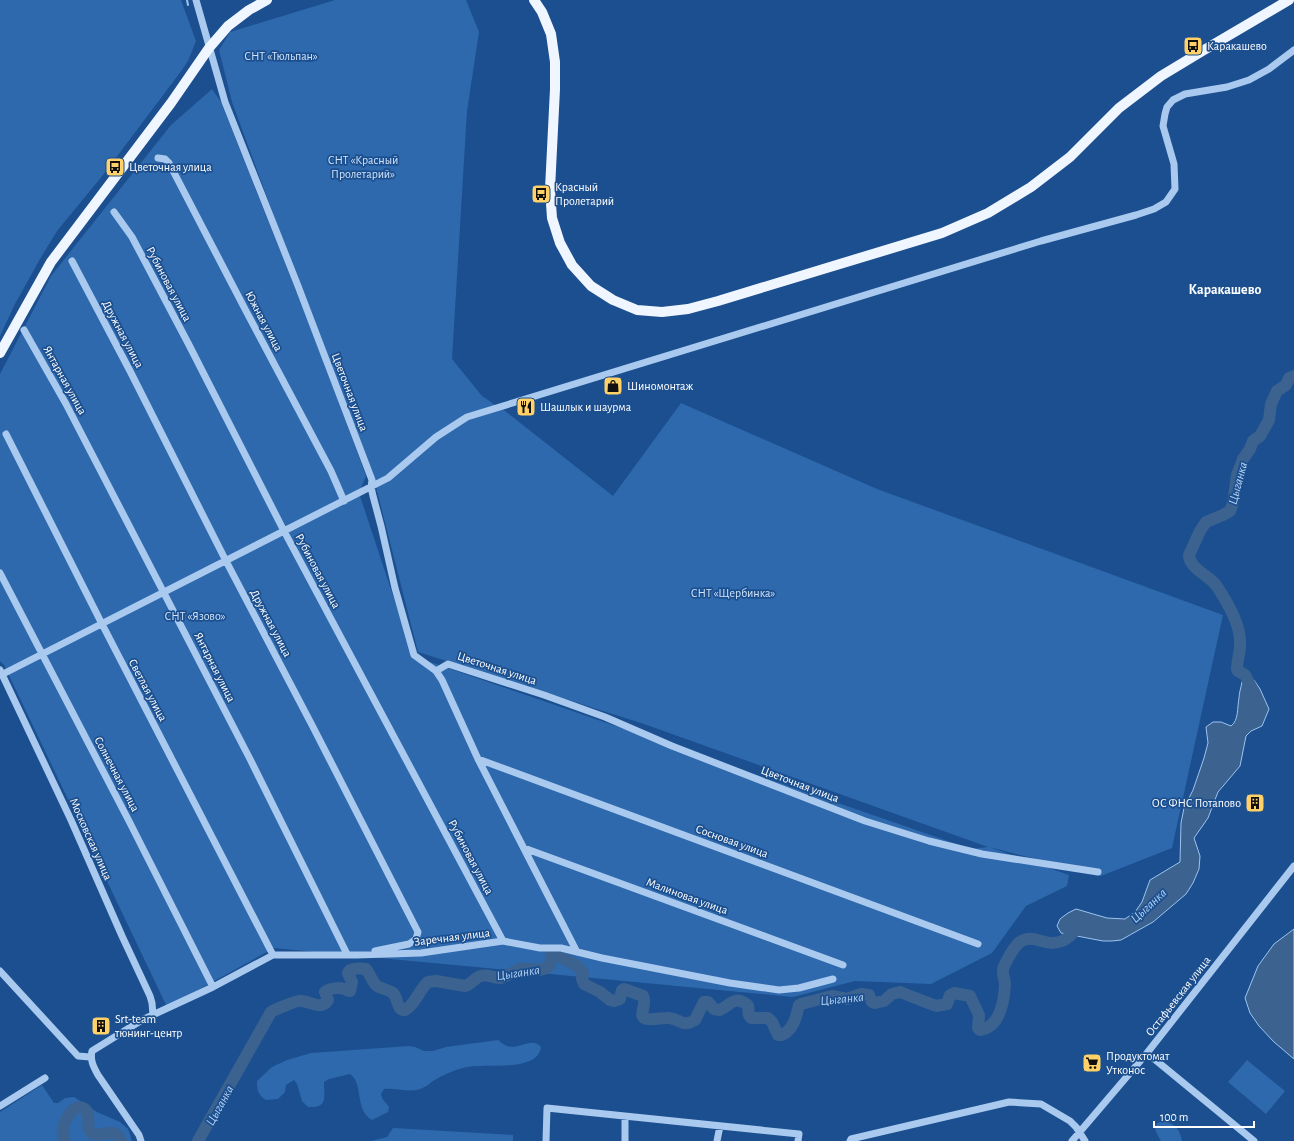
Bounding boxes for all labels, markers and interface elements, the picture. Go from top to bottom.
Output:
bus stop icon: Каракашево [1182,35,1204,57]
place label: Каракашево [1207,40,1267,52]
park label: СНТ «Тюльпан» [244,50,318,62]
park label: СНТ «Красный Пролетарий» [328,154,398,180]
bus stop icon: Цветочная улица [104,156,126,178]
place label: Цветочная улица [129,161,212,174]
place label: Красный Пролетарий [555,181,614,207]
bus stop icon: Красный Пролетарий [530,183,552,205]
street label: Рубиновая улица [143,245,194,324]
district label: Каракашево [1189,283,1262,297]
street label: Южная улица [242,289,285,354]
street label: Дружная улица [99,298,146,371]
street label: Янтарная улица [40,344,89,417]
street label: Цветочная улица [329,351,371,434]
shop icon: Шиномонтаж [602,375,624,397]
place label: Шиномонтаж [627,380,694,392]
restaurant icon: Шашлык и шаурма [515,396,537,418]
place label: Шашлык и шаурма [540,401,632,414]
water label: Цыганка [1227,460,1250,506]
street label: Рубиновая улица [292,532,343,611]
street label: Дружная улица [247,587,294,660]
park label: СНТ «Щербинка» [691,587,775,599]
park label: СНТ «Язово» [165,610,226,622]
street label: Янтарная улица [191,630,238,705]
street label: Цветочная улица [456,650,539,688]
street label: Светлая улица [126,657,170,724]
street label: Солнечная улица [91,735,142,814]
street label: Цветочная улица [759,764,841,806]
building icon: ОС ФНС Потапово [1244,792,1266,814]
street label: Московская улица [67,796,115,883]
place label: ОС ФНС Потапово [1152,797,1241,809]
street label: Рубиновая улица [445,818,496,897]
street label: Сосновая улица [694,822,770,861]
street label: Малиновая улица [644,876,730,917]
water label: Цыганка [1129,886,1170,926]
street label: Заречная улица [413,926,491,949]
street label: Остафьевская улица [1143,953,1214,1039]
water label: Цыганка [496,964,541,983]
water label: Цыганка [820,991,865,1008]
place label: Srt-team тюнинг-центр [114,1013,182,1039]
building icon: Srt-team тюнинг-центр [90,1015,112,1037]
place label: Продуктомат Утконос [1106,1050,1170,1076]
supermarket icon: Продуктомат Утконос [1081,1052,1103,1074]
water label: Цыганка [204,1083,237,1128]
scale bar [1154,1103,1254,1129]
text: 100 m [1160,1111,1188,1123]

